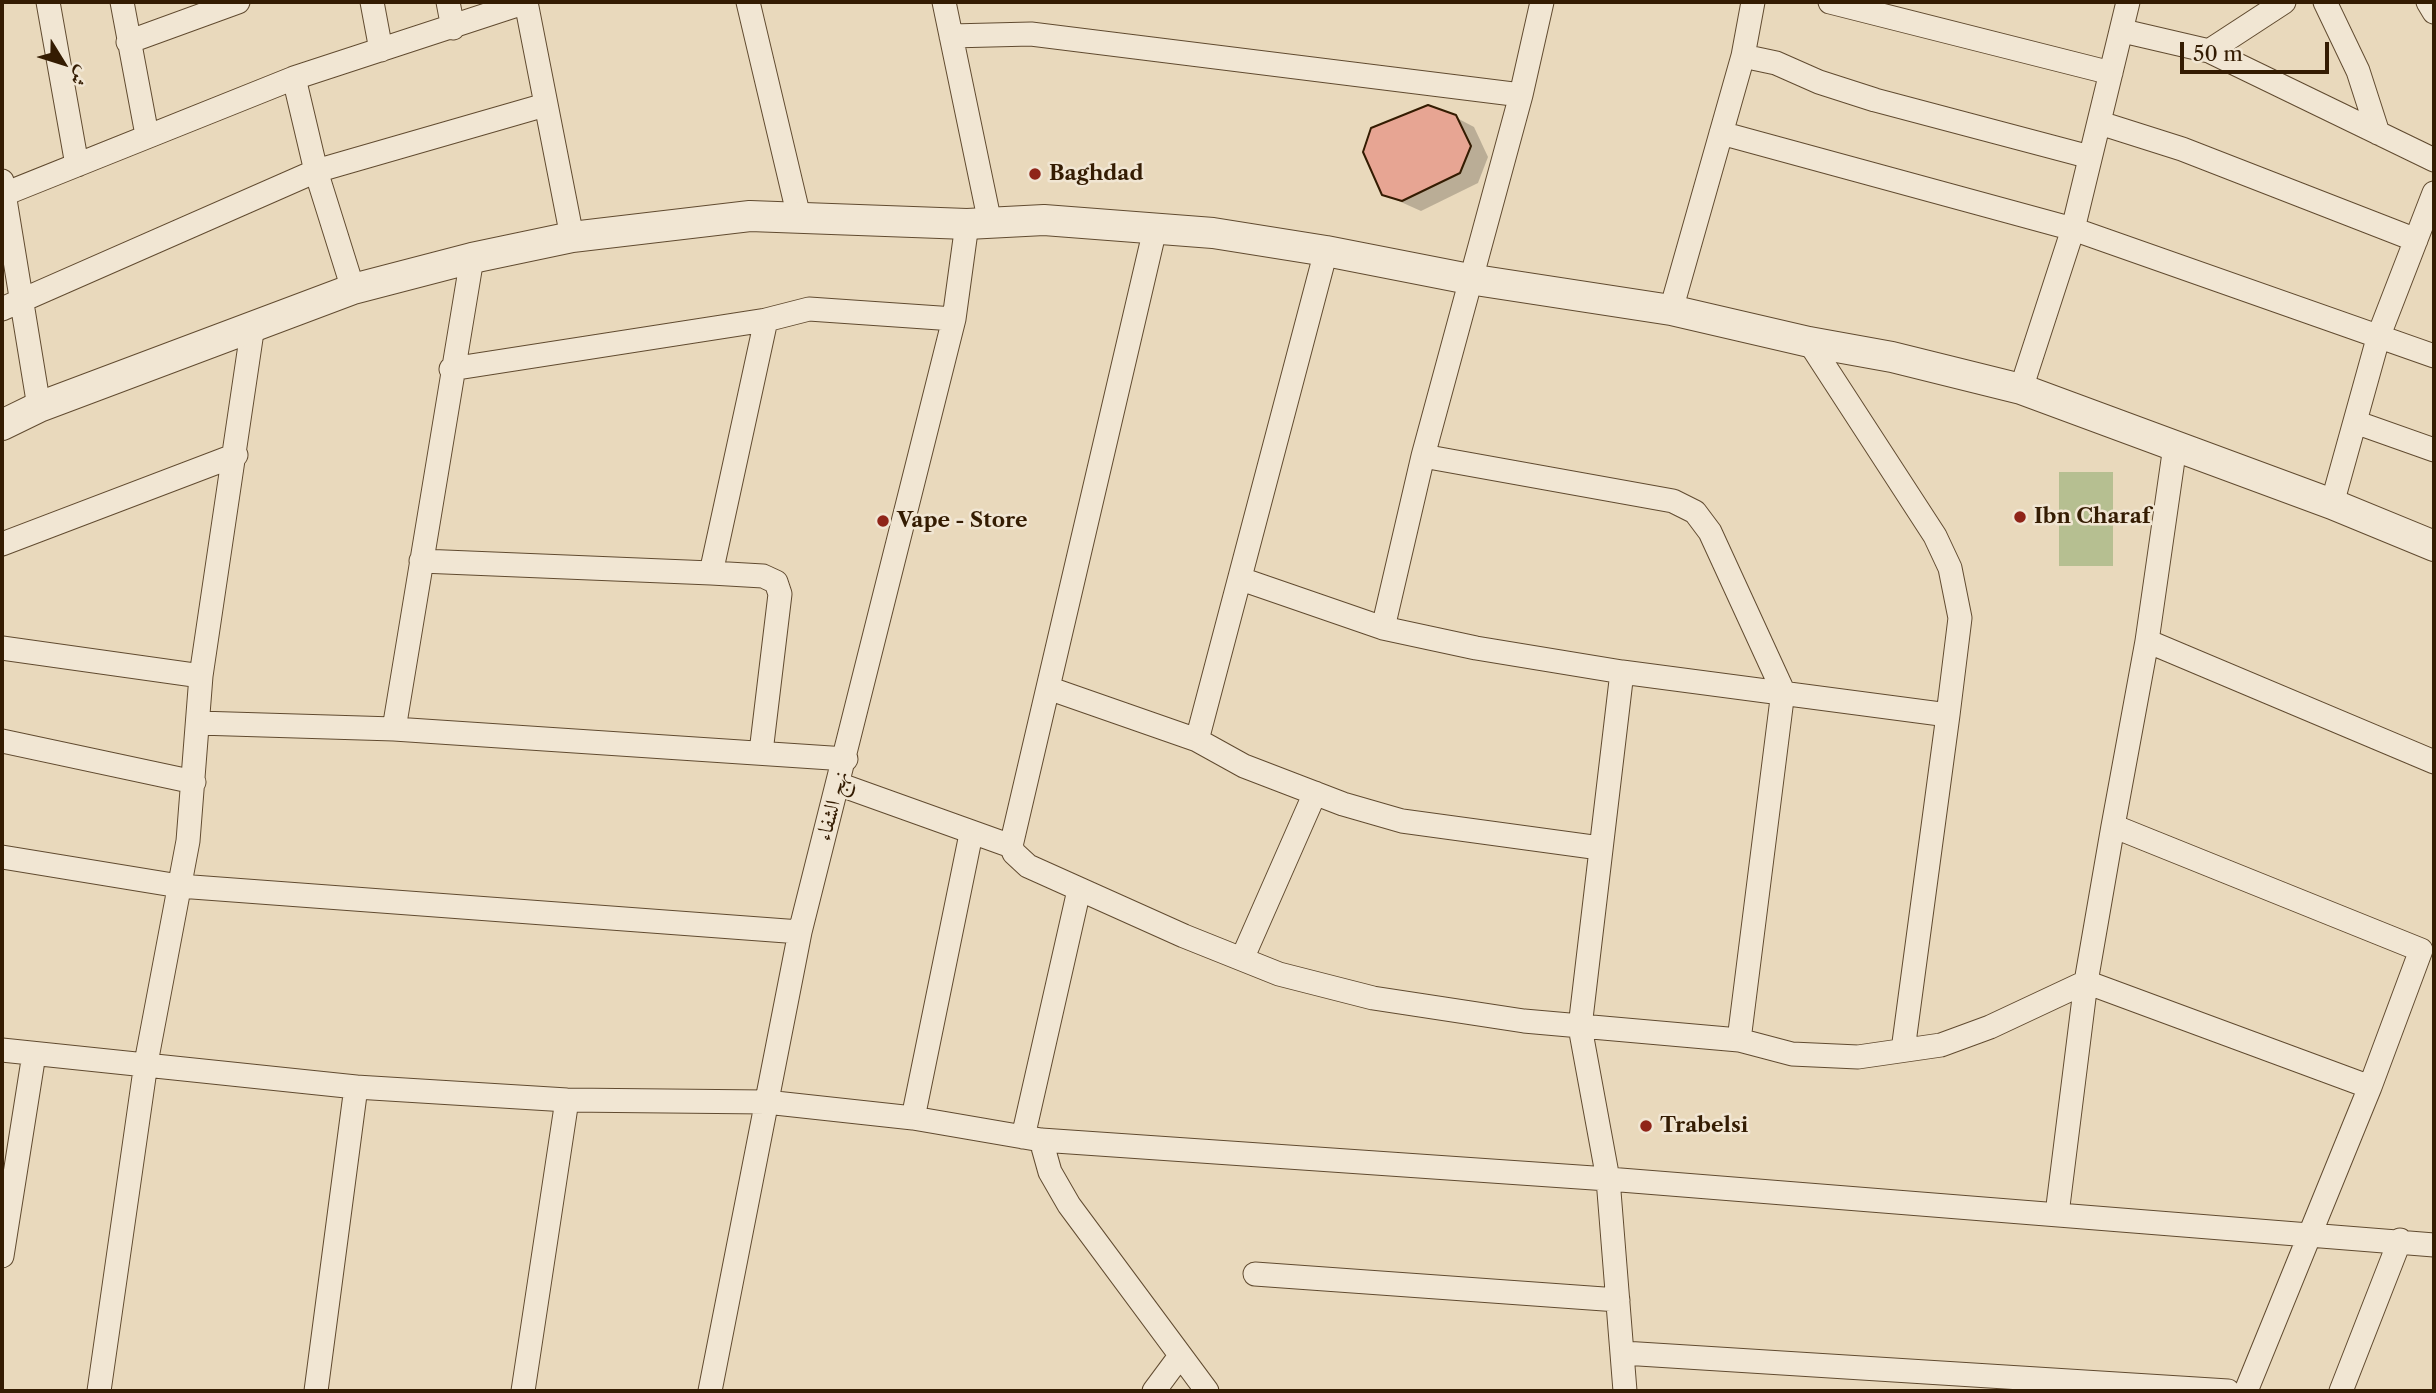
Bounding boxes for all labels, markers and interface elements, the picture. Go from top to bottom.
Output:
north arrow [28,28,98,98]
scale bar [2184,28,2333,72]
text: 50 m [2193,41,2243,66]
text: ش [65,62,95,91]
place label: Baghdad [1049,161,1143,187]
marker: Baghdad [1027,166,1043,182]
place label: Ibn Charaf [2034,504,2151,530]
place label: Vape - Store [897,508,1028,534]
marker: Ibn Charaf [2012,509,2028,525]
marker: Vape - Store [875,513,891,529]
street label: نهج الشفاء [812,768,854,844]
place label: Trabelsi [1660,1113,1748,1139]
marker: Trabelsi [1638,1118,1654,1134]

